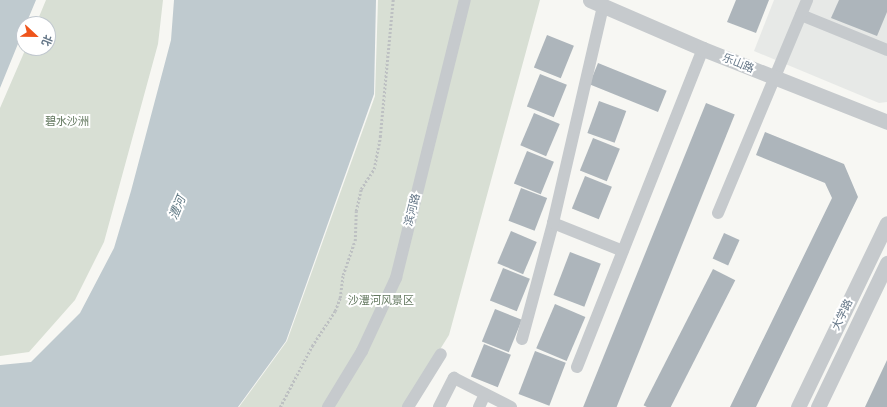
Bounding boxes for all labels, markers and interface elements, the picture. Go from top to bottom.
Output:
north arrow [16,16,56,56]
text: 北 [39,33,55,48]
street label: 乐山路 [720,52,756,76]
park label: 碧水沙洲 [45,115,89,129]
street label: 滨河路 [403,192,423,228]
water label: 澧河 [167,194,189,222]
park label: 沙澧河风景区 [348,294,414,308]
street label: 大学路 [830,297,856,333]

